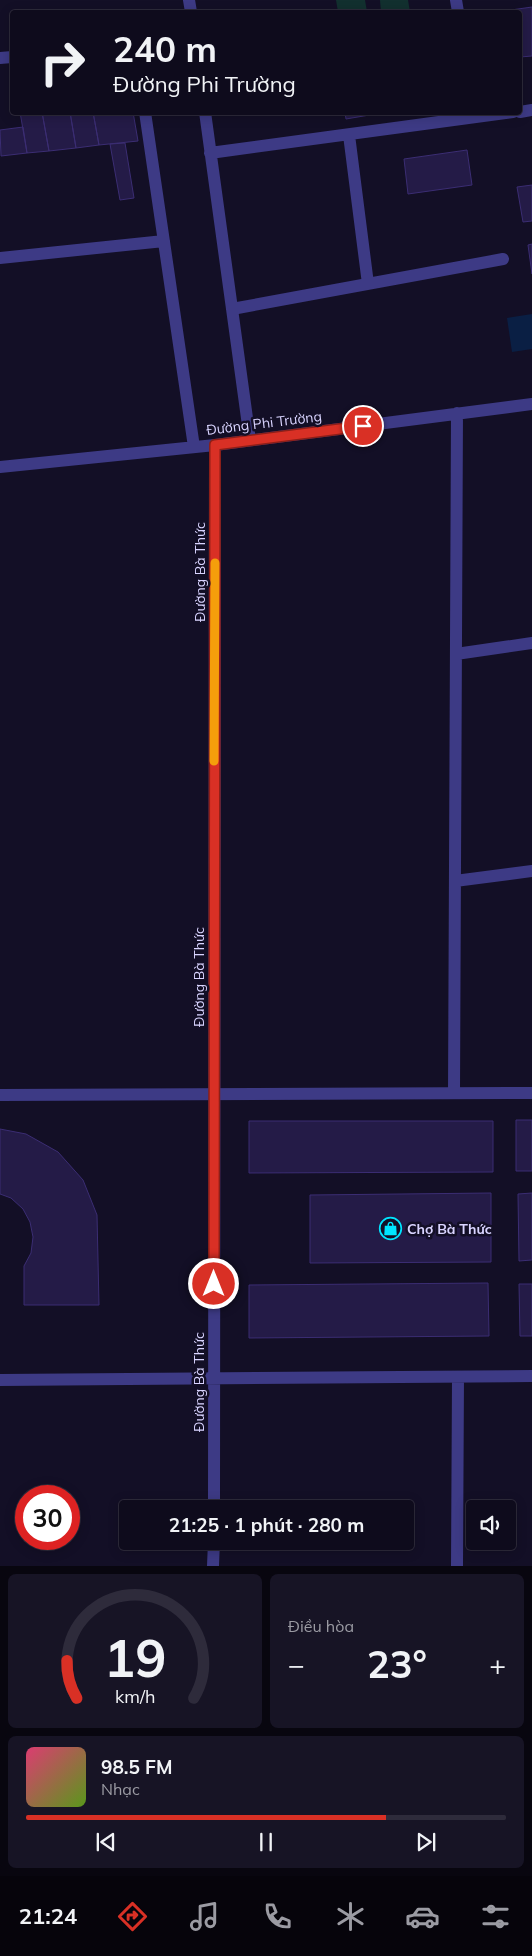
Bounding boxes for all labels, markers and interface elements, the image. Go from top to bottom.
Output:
text: 240 m [113,27,217,71]
icon: right [30,30,95,95]
text: Đường Phi Trường [113,70,296,98]
pin [342,405,384,447]
street label: Đường Phi Trường [205,407,323,439]
icon: arrive [349,412,377,440]
street label: Đường Bà Thức [191,522,209,622]
street label: Đường Bà Thức [190,927,208,1027]
shop icon: Chợ Bà Thức [379,1217,403,1241]
place label: Chợ Bà Thức [407,1220,492,1238]
position arrow [187,1257,239,1309]
street label: Đường Bà Thức [190,1332,208,1432]
speed limit sign: 30 [15,1485,80,1550]
map controls [466,1500,516,1550]
button: sound [466,1500,516,1550]
text: 21:25 · 1 phút · 280 m [169,1513,364,1537]
text: Điều hòa [288,1616,354,1636]
text: 19 [104,1625,166,1690]
text: 23° [367,1640,427,1688]
text: − [288,1647,305,1682]
text: + [489,1647,506,1682]
text: km/h [115,1685,155,1707]
text: 98.5 FM [101,1755,173,1779]
text: Nhạc [101,1779,140,1799]
icon: previous [92,1828,120,1856]
icon: pause [252,1828,280,1856]
icon: next [412,1828,440,1856]
icon: directions [115,1899,150,1934]
icon: music [187,1899,222,1934]
icon: phone [260,1899,295,1934]
icon: climate [333,1899,368,1934]
icon: car [405,1899,440,1934]
icon: filters [478,1899,513,1934]
text: 21:24 [19,1902,77,1930]

